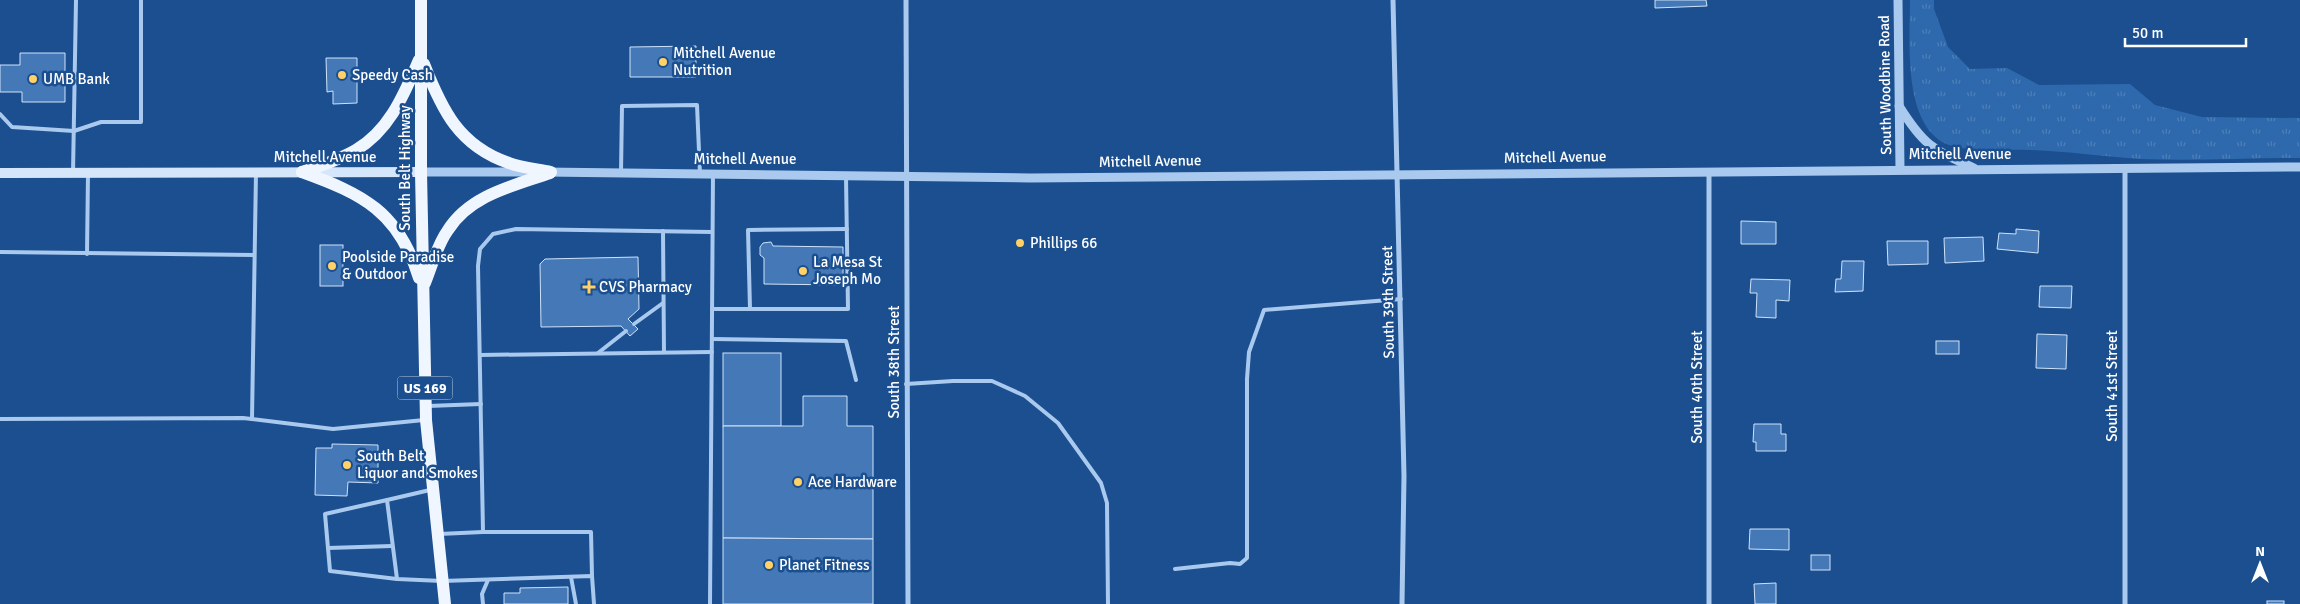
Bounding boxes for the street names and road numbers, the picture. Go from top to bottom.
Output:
street label: South Woodbine Road [1875,15,1895,155]
street label: South Belt Highway [396,105,414,231]
street label: Mitchell Avenue [1909,145,2011,163]
street label: Mitchell Avenue [1503,147,1607,167]
street label: Mitchell Avenue [274,148,376,166]
street label: Mitchell Avenue [694,150,796,168]
street label: Mitchell Avenue [1098,151,1202,171]
street label: South 39th Street [1378,245,1398,359]
street label: South 38th Street [885,305,903,419]
street label: South 40th Street [1688,330,1706,444]
street label: South 41st Street [2103,330,2121,442]
road number: US 169 [398,376,452,399]

